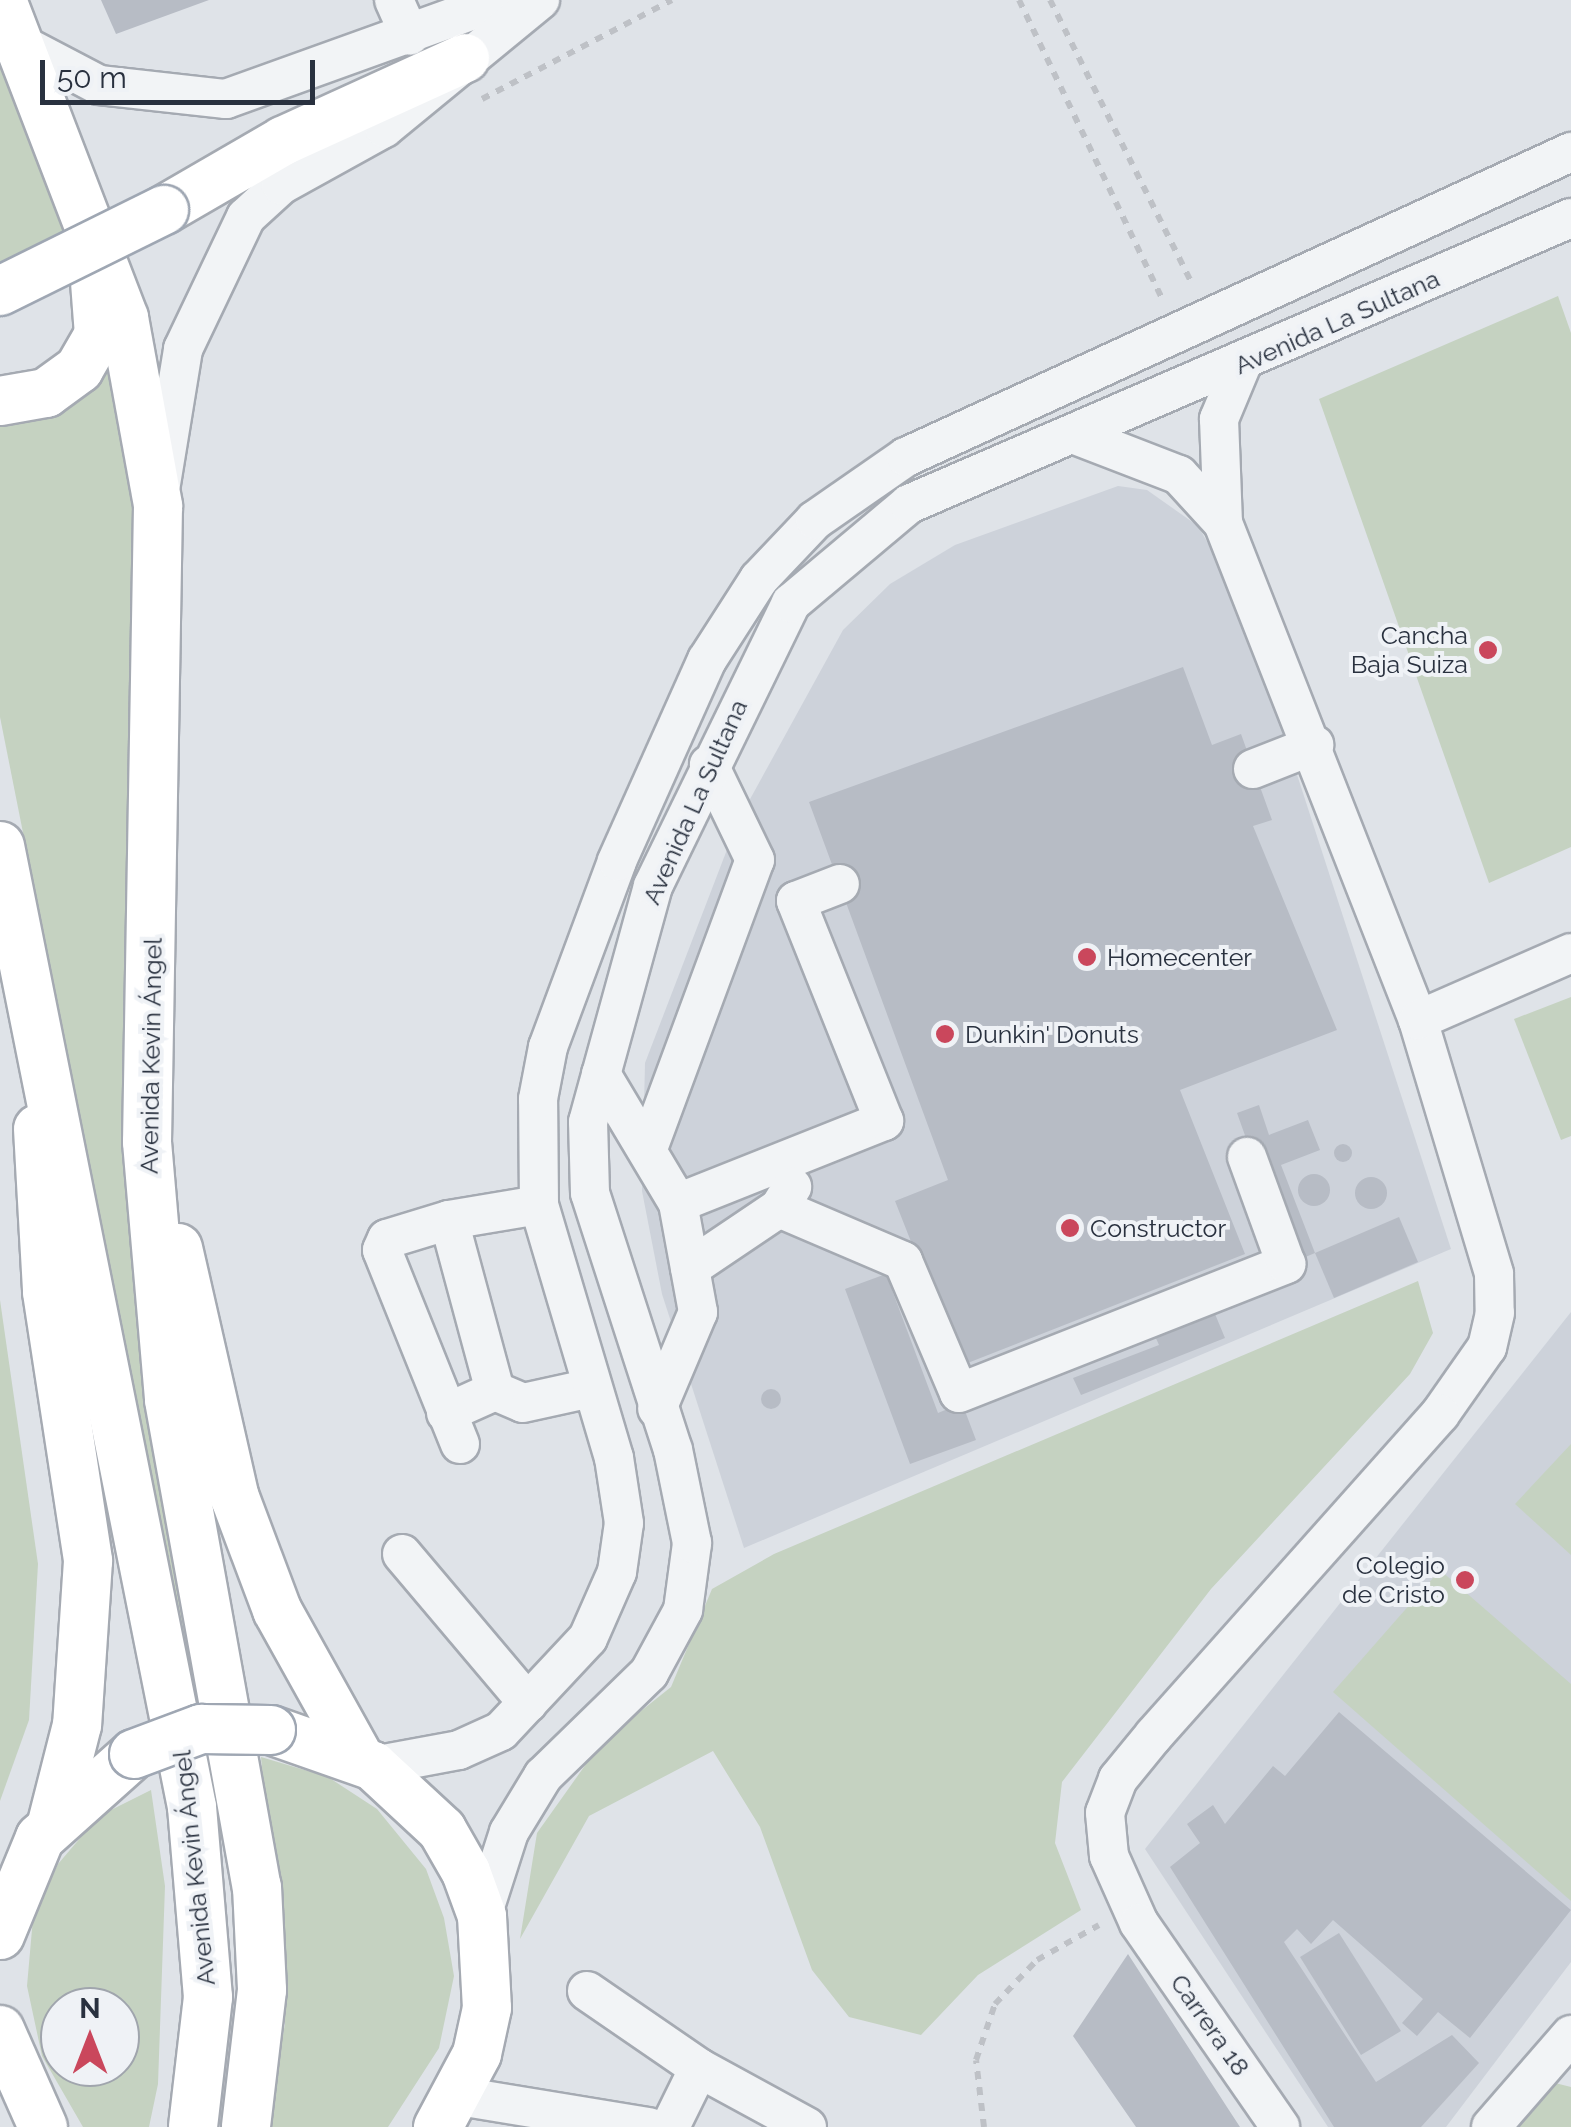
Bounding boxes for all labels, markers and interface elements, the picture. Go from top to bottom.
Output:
scale bar [45,40,320,102]
text: 50 m [57,60,127,95]
street label: Avenida La Sultana [1230,263,1444,381]
place label: Cancha Baja Suiza [1351,621,1468,680]
marker: Cancha Baja Suiza [1477,639,1499,661]
street label: Avenida La Sultana [636,695,754,909]
street label: Avenida Kevin Ángel [134,937,168,1175]
place label: Homecenter [1107,942,1252,972]
marker: Homecenter [1076,946,1098,968]
place label: Dunkin' Donuts [965,1019,1139,1049]
marker: Dunkin' Donuts [934,1023,956,1045]
place label: Constructor [1090,1213,1226,1243]
marker: Constructor [1059,1217,1081,1239]
place label: Colegio de Cristo [1342,1551,1445,1610]
marker: Colegio de Cristo [1454,1569,1476,1591]
street label: Avenida Kevin Ángel [167,1749,221,1987]
street label: Carrera 18 [1164,1969,1256,2081]
north arrow [40,1987,140,2087]
text: N [79,1992,101,2025]

